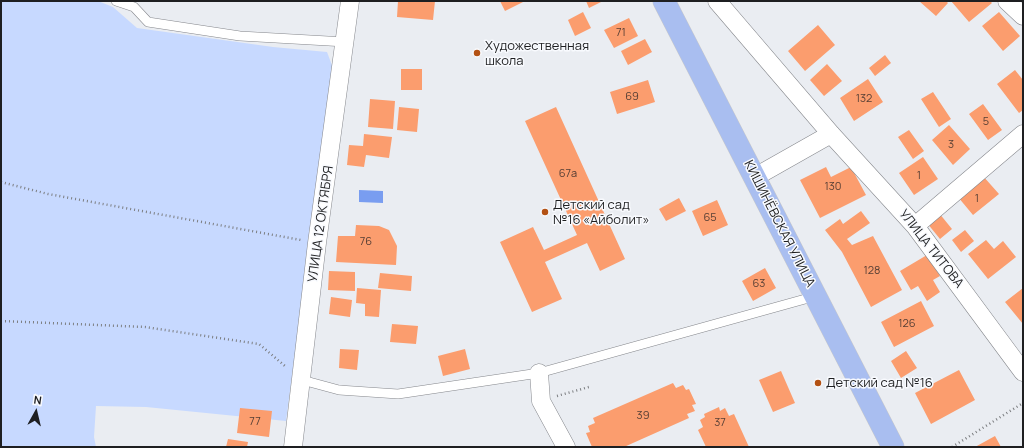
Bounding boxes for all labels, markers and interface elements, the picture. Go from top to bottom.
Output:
house number: 71 [616,26,626,40]
place label: Художественная школа [485,38,589,69]
marker: Художественная школа [472,48,482,58]
house number: 69 [625,90,639,104]
house number: 132 [856,92,872,106]
house number: 5 [983,115,989,129]
house number: 3 [948,138,954,152]
street label: КИШИНЁВСКАЯ УЛИЦА [740,158,818,290]
street label: УЛИЦА 12 ОКТЯБРЯ [305,165,337,283]
house number: 67а [559,167,577,181]
house number: 1 [917,169,921,183]
house number: 130 [824,180,842,194]
house number: 1 [975,192,979,206]
place label: Детский сад №16 «Айболит» [553,197,649,228]
marker: Детский сад №16 «Айболит» [540,207,550,217]
street label: УЛИЦА ТИТОВА [896,207,966,291]
house number: 65 [703,211,717,225]
house number: 76 [360,235,372,249]
house number: 128 [864,264,880,278]
house number: 63 [753,277,765,291]
house number: 126 [898,317,916,331]
place label: Детский сад №16 [826,375,933,391]
marker: Детский сад №16 [813,378,823,388]
north arrow [16,392,56,432]
text: N [33,392,43,408]
house number: 39 [637,409,649,423]
house number: 77 [249,415,261,429]
house number: 37 [714,416,726,430]

